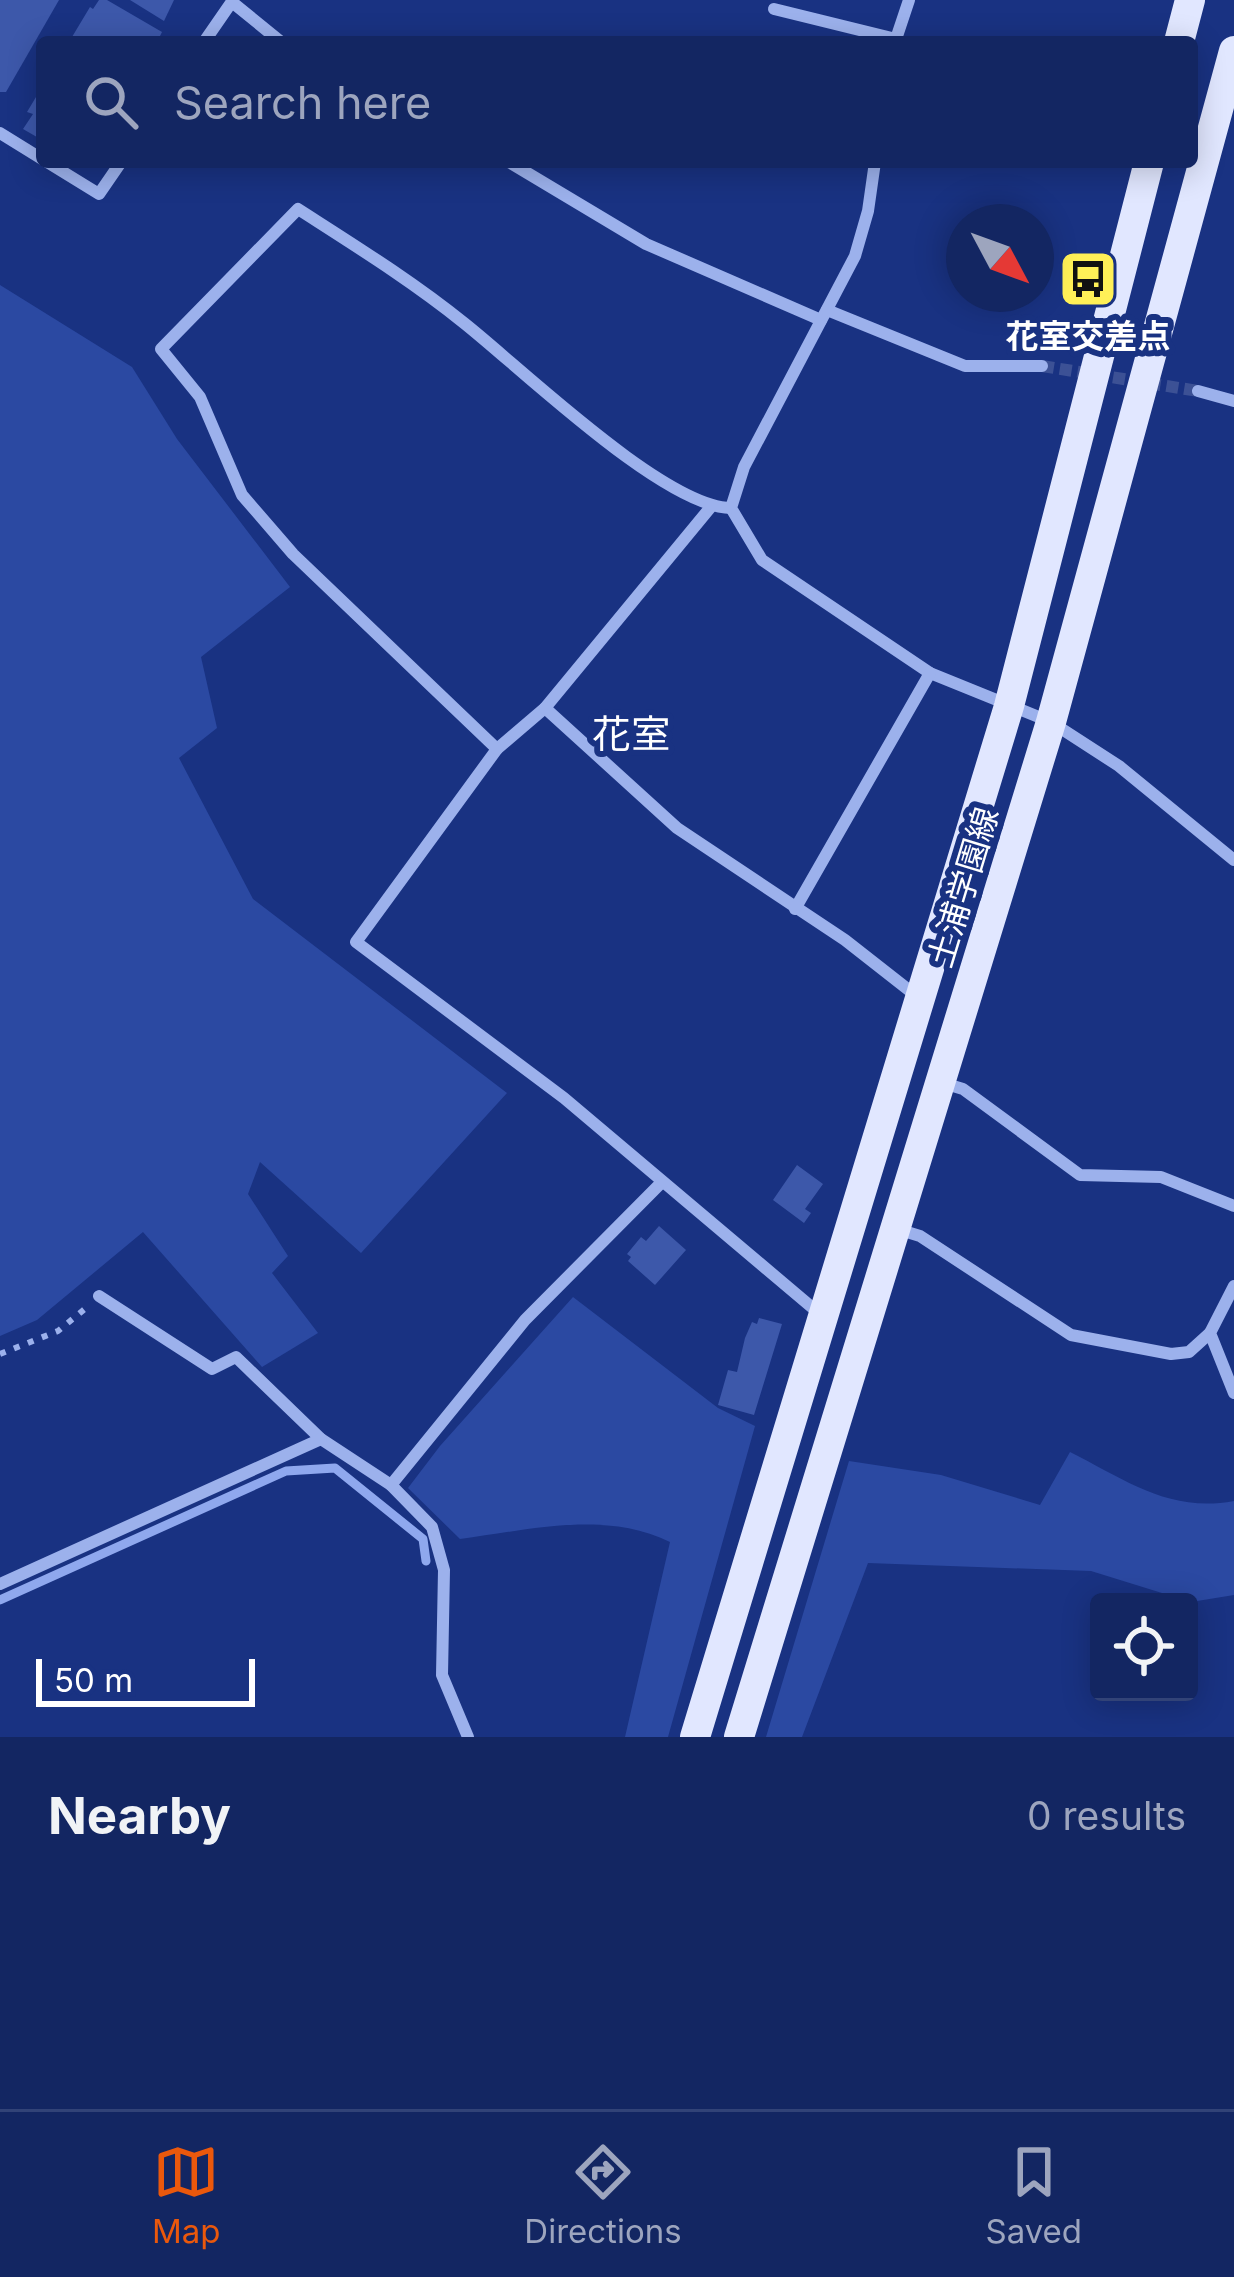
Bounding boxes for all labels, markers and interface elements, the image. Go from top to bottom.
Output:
search box [36,36,1198,168]
icon: search [78,69,144,135]
text: Search here [174,75,431,130]
north arrow [946,204,1054,312]
bus stop icon: 花室交差点 [1057,248,1119,310]
place label: 花室交差点 [1006,316,1171,356]
district label: 花室 [592,710,670,757]
street label: 土浦学園線 [920,802,1006,972]
map controls [1090,1593,1198,1701]
button: locate [1090,1593,1198,1701]
scale bar [36,1653,255,1706]
text: 50 m [54,1660,133,1700]
text: Nearby [48,1785,231,1846]
text: 0 results [1027,1792,1186,1839]
tab: Map [152,2139,220,2251]
tab: Directions [524,2139,682,2251]
tab: Saved [985,2139,1082,2251]

